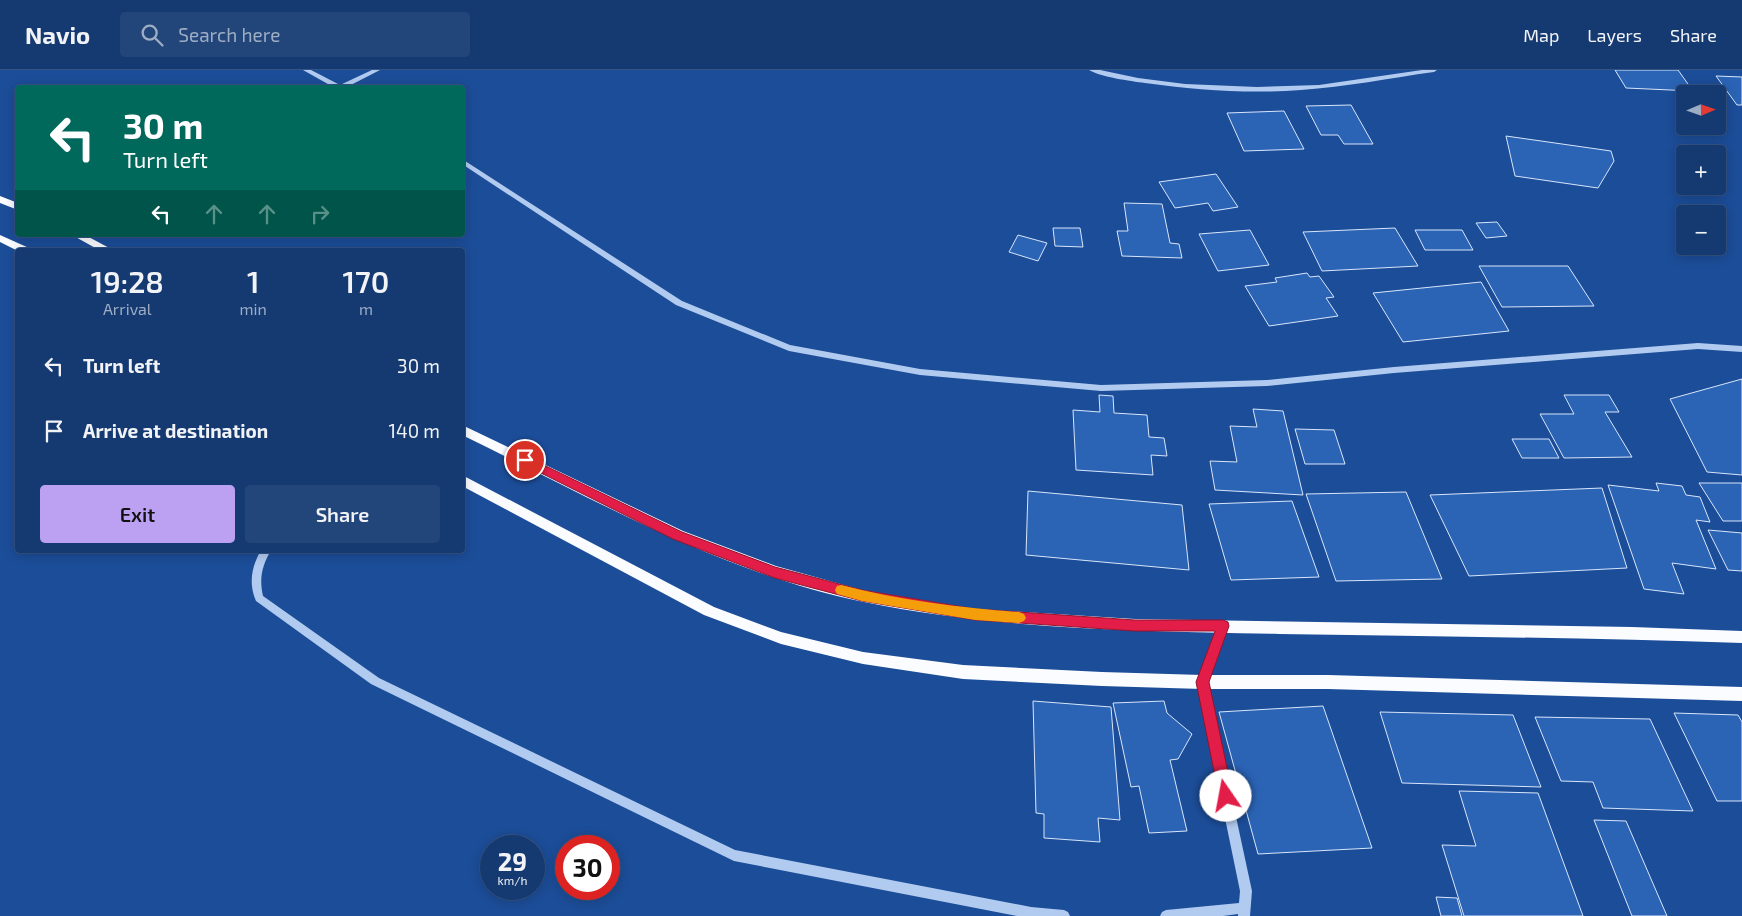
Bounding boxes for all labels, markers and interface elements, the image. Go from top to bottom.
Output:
search box [120,12,470,57]
text: Navio [25,20,90,49]
icon: search [138,21,166,49]
text: Search here [178,23,280,46]
text: Map [1523,24,1559,46]
text: Layers [1587,24,1642,46]
text: Share [1670,24,1717,46]
north arrow [1676,85,1726,135]
map controls [1676,85,1726,255]
text: 30 m [123,104,203,146]
icon: left [40,105,105,170]
button: + [1676,145,1726,195]
text: Turn left [123,146,208,172]
icon: left [147,200,175,228]
icon: ahead [200,200,228,228]
icon: ahead [253,200,281,228]
icon: right [306,200,334,228]
button: − [1676,205,1726,255]
text: 19:28 [91,263,164,299]
text: 1 [247,263,259,299]
text: 170 [343,263,389,299]
text: Arrival [103,299,152,318]
text: min [240,299,267,318]
text: m [359,299,373,318]
icon: left [40,352,68,380]
text: Turn left [83,354,160,377]
text: 30 m [397,354,440,377]
icon: arrive [40,417,68,445]
text: Arrive at destination [83,419,268,442]
text: 140 m [388,419,440,442]
pin [504,439,546,481]
icon: arrive [511,446,539,474]
button: Exit [40,485,235,543]
button: Share [245,485,440,543]
position arrow [1199,769,1251,821]
speed limit sign: 30 [555,835,620,900]
text: 29 [498,846,527,876]
text: km/h [498,873,527,887]

